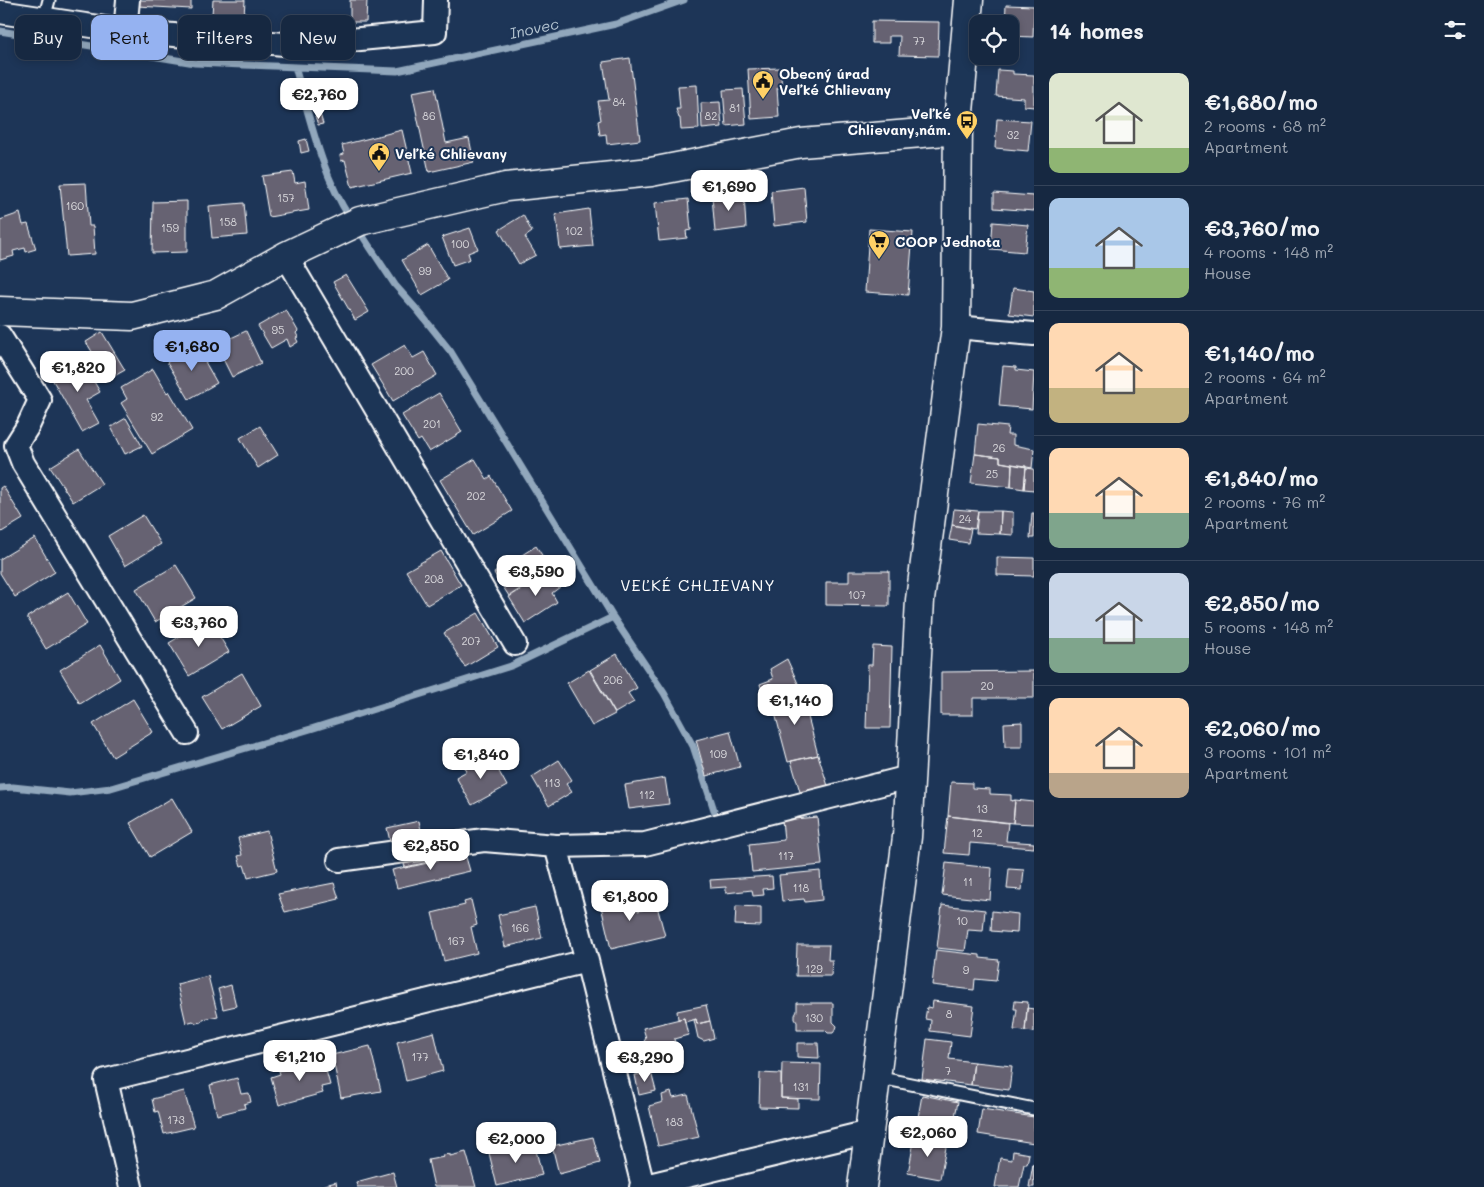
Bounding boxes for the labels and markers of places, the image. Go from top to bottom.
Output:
place label: Obecný úrad Veľké Chlievany [779,64,892,99]
public building icon: Obecný úrad Veľké Chlievany [751,69,775,100]
pin: €2,760 [278,78,360,120]
place label: Veľké Chlievany,nám. [847,104,951,139]
bus stop icon: Veľké Chlievany,nám. [955,109,979,140]
public building icon: Veľké Chlievany [367,141,391,172]
place label: Veľké Chlievany [395,144,508,163]
pin: €1,690 [688,170,770,212]
supermarket icon: COOP Jednota [867,229,891,260]
place label: COOP Jednota [895,232,1001,251]
pin: €1,680 [151,330,233,372]
pin: €1,820 [37,350,119,393]
pin: €3,590 [495,554,577,597]
pin: €3,760 [158,606,240,648]
pin: €1,140 [754,684,836,726]
pin: €1,840 [440,738,522,780]
pin: €2,850 [390,828,472,871]
pin: €1,800 [589,880,671,922]
pin: €1,210 [259,1040,341,1082]
pin: €3,290 [604,1040,686,1083]
pin: €2,060 [887,1116,969,1158]
pin: €2,000 [475,1122,557,1164]

